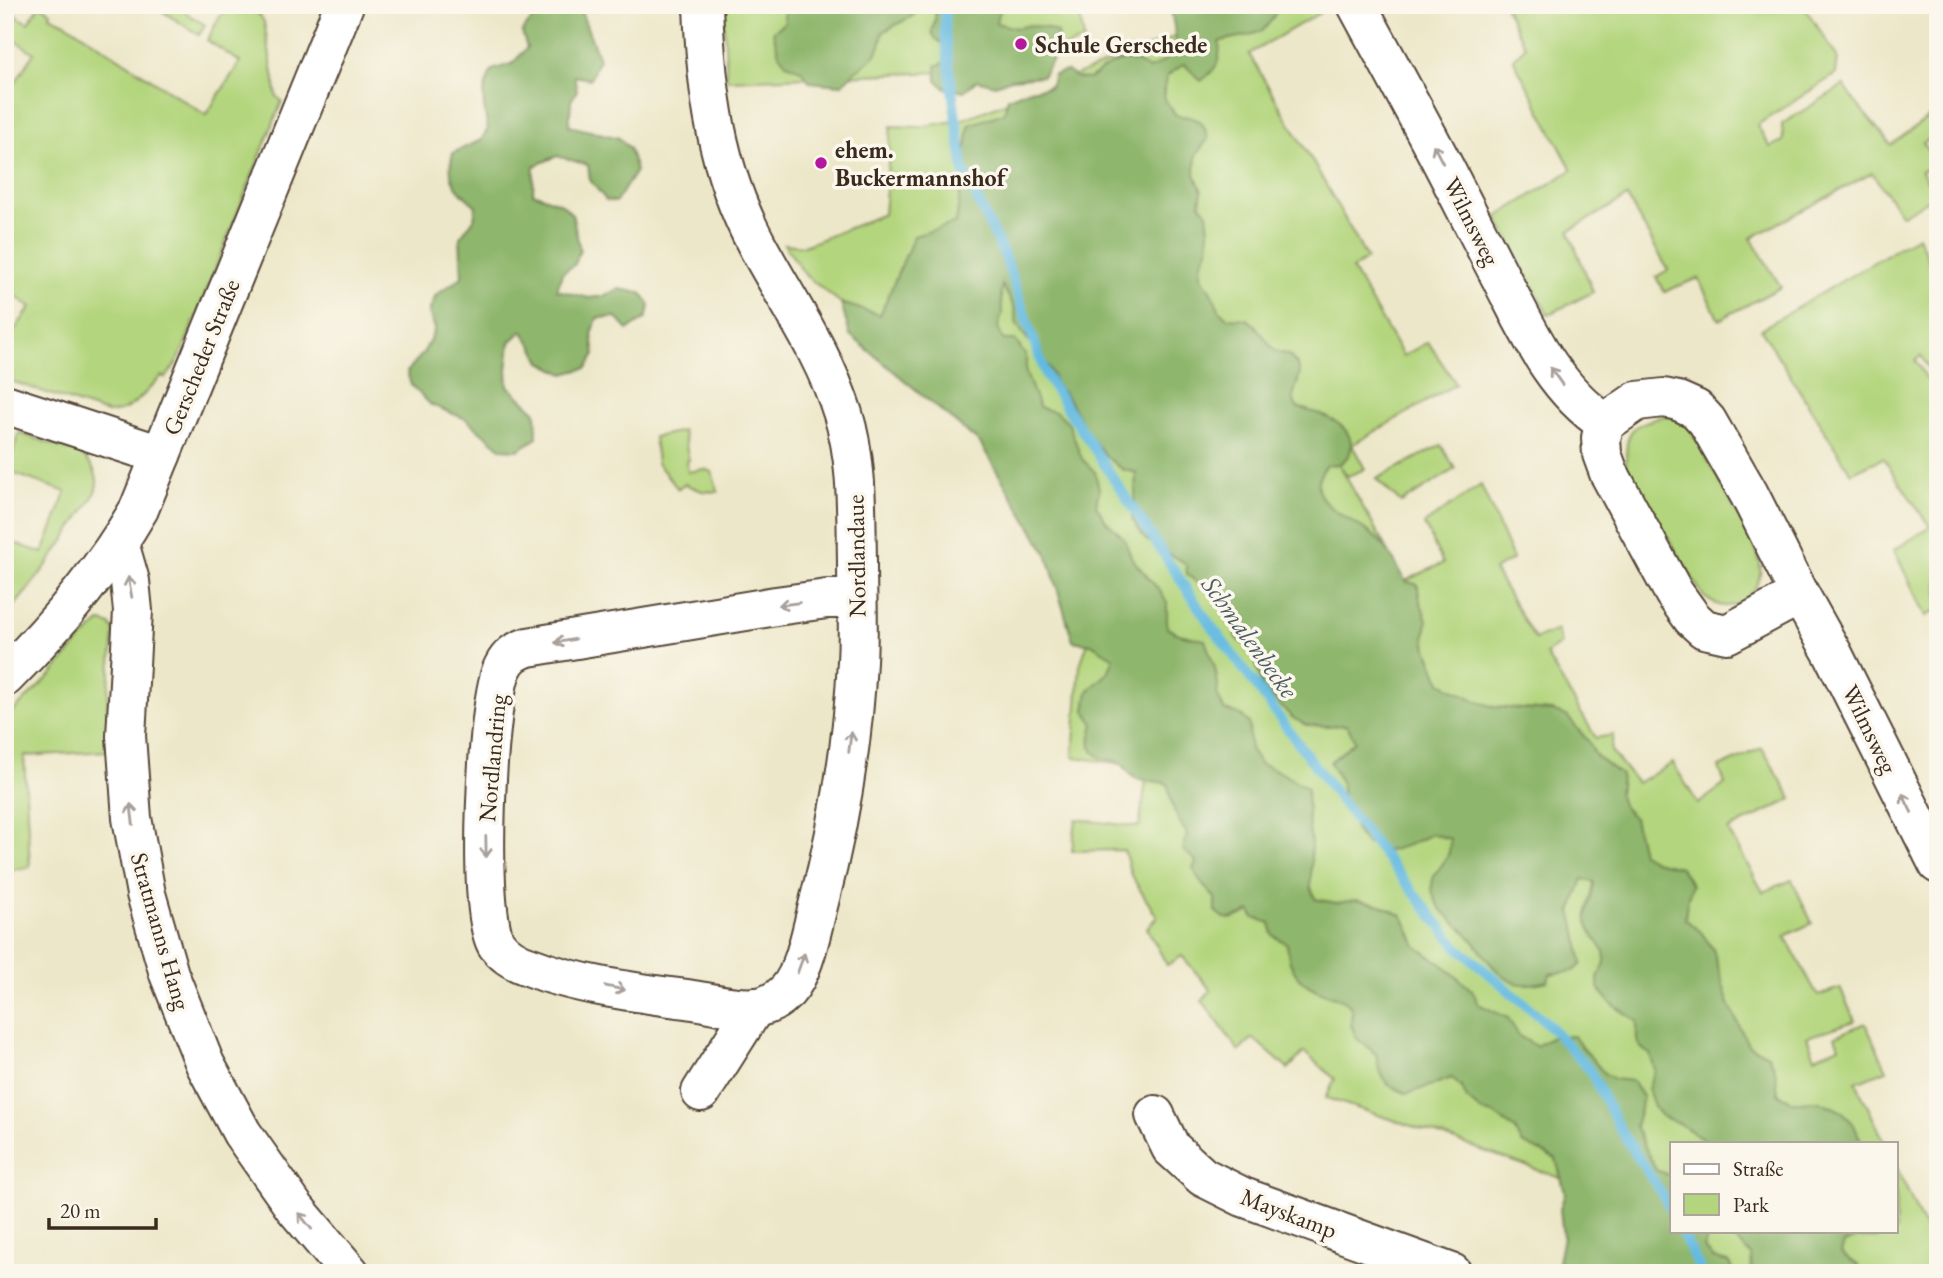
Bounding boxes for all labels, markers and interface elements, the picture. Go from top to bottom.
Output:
place label: Schule Gerschede [1035,29,1207,60]
marker: Schule Gerschede [1013,36,1029,52]
place label: ehem. Buckermannshof [835,134,1009,193]
one-way arrow [1430,144,1444,165]
marker: ehem. Buckermannshof [813,155,829,171]
street label: Wilmsweg [1437,172,1508,271]
street label: Gerscheder Straße [156,274,246,440]
one-way arrow [1549,367,1563,387]
street label: Nordlandaue [839,494,873,618]
water label: Schmalenbecke [1193,568,1307,706]
one-way arrow [123,576,136,599]
one-way arrow [778,598,801,611]
one-way arrow [554,635,577,648]
street label: Wilmsweg [1835,679,1905,779]
street label: Nordlandring [471,692,513,823]
one-way arrow [843,731,856,753]
one-way arrow [1900,793,1914,814]
one-way arrow [125,803,138,826]
one-way arrow [479,835,493,858]
street label: Stratmanns Hang [124,849,198,1014]
one-way arrow [796,953,808,975]
one-way arrow [603,982,626,996]
legend [1670,1142,1898,1232]
text: Straße [1733,1155,1784,1182]
street label: Mayskamp [1236,1180,1342,1246]
scale bar [49,1187,156,1231]
text: Park [1733,1191,1770,1218]
text: 20 m [60,1197,101,1224]
one-way arrow [298,1212,313,1230]

